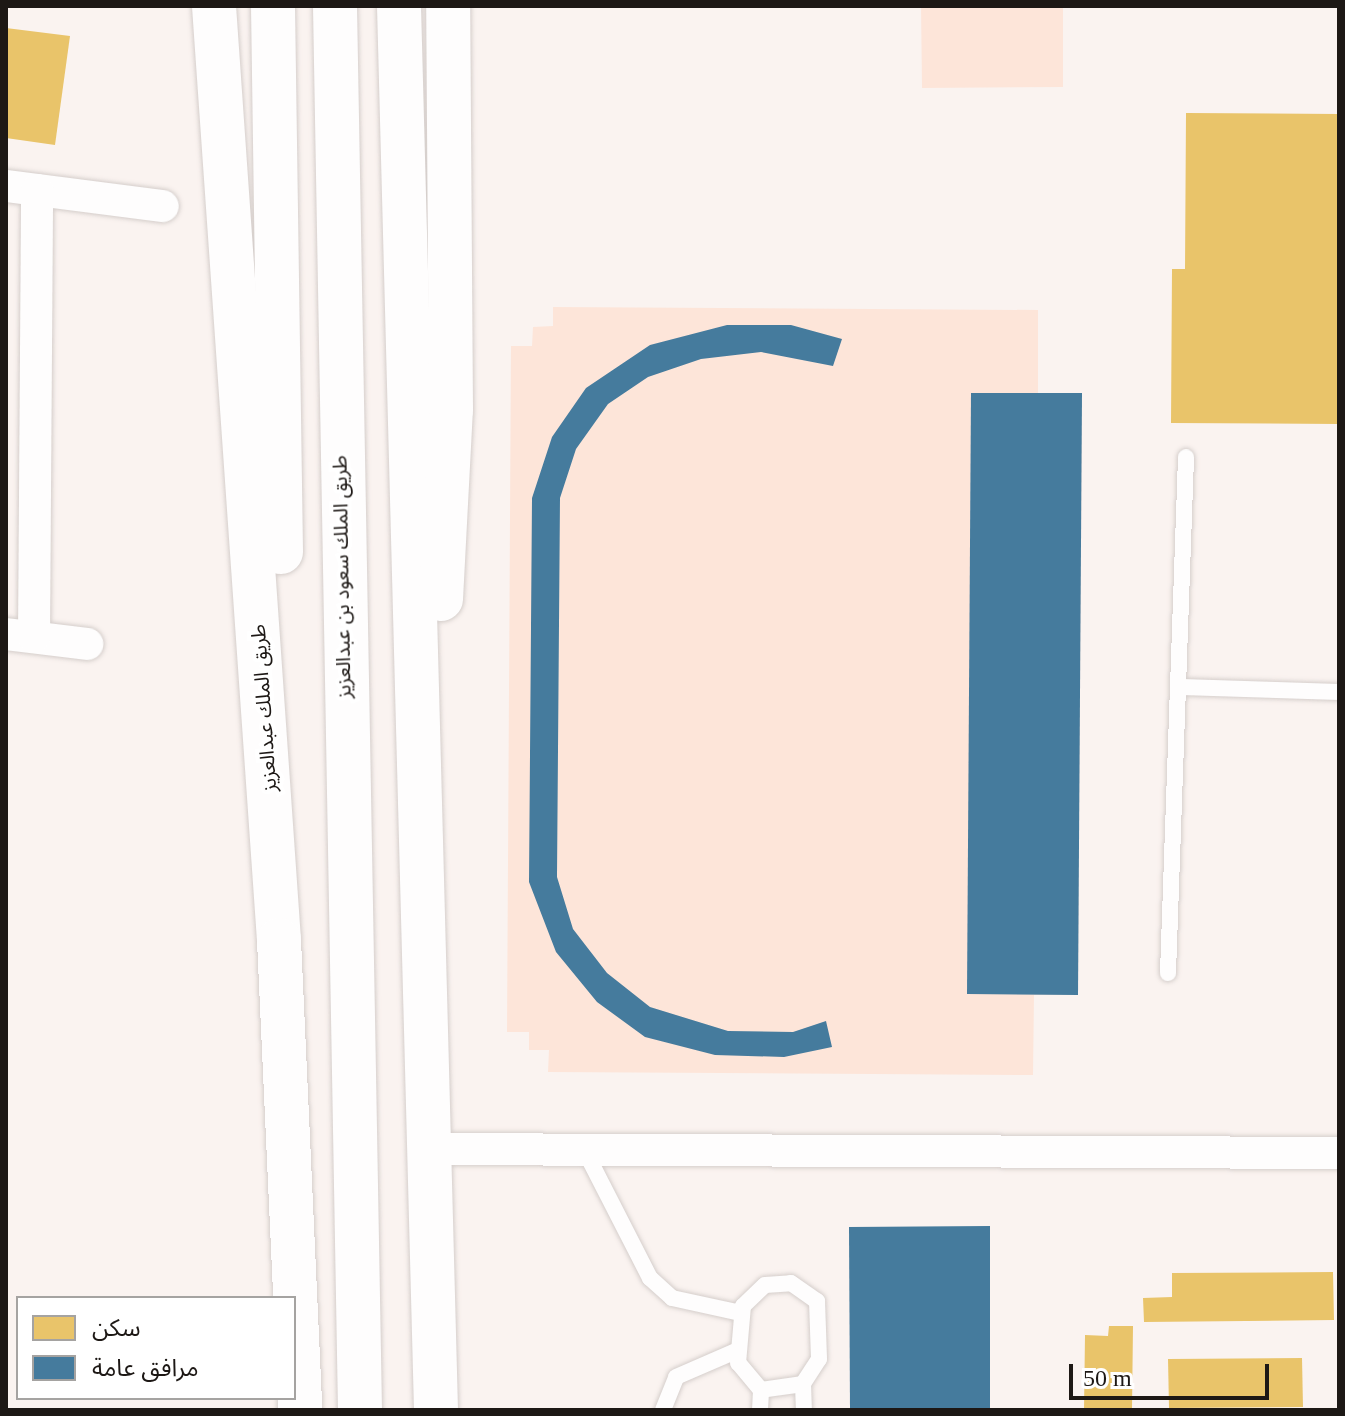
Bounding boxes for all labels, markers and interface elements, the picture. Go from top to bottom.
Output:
street label: طريق الملك سعود بن عبدالعزيز [328,455,356,699]
street label: طريق الملك عبدالعزيز [246,623,282,793]
legend [16,1296,296,1400]
text: سكن [92,1315,141,1341]
scale bar [1073,1348,1273,1398]
text: مرافق عامة [92,1355,199,1381]
text: 50 m [1083,1365,1132,1391]

